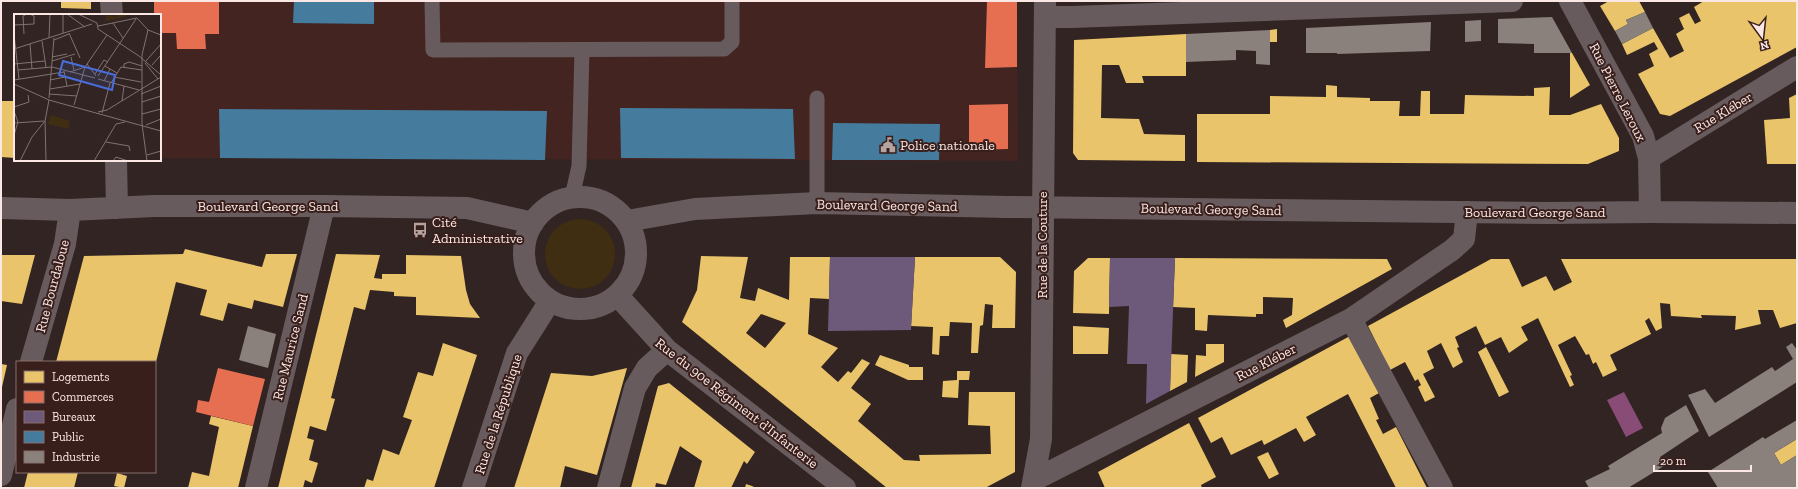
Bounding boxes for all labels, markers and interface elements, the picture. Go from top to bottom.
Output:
inset map [14,14,161,161]
north arrow [1742,16,1782,56]
text: N [1758,38,1770,53]
street label: Rue Pierre Leroux [1585,40,1650,144]
street label: Rue Kléber [1691,88,1756,137]
public building icon: Police nationale [879,136,897,154]
place label: Police nationale [900,137,995,154]
street label: Rue de la Couture [1034,191,1051,298]
street label: Boulevard George Sand [816,196,958,215]
street label: Boulevard George Sand [198,198,339,215]
street label: Boulevard George Sand [1140,200,1282,219]
street label: Boulevard George Sand [1465,204,1606,221]
place label: Cité Administrative [432,214,523,247]
bus stop icon: Cité Administrative [411,221,429,239]
street label: Rue Bourdaloue [32,237,73,334]
street label: Rue Maurice Sand [269,292,312,402]
street label: Rue du 90e Régiment d'Infanterie [652,334,822,473]
street label: Rue Kléber [1233,340,1299,385]
street label: Rue de la République [471,352,526,476]
legend [16,361,156,473]
text: Logements [52,370,110,384]
text: Commerces [52,390,114,404]
text: Bureaux [52,410,95,424]
text: Public [52,430,85,444]
scale bar [1654,447,1751,473]
text: Industrie [52,450,100,464]
text: 20 m [1660,454,1687,468]

